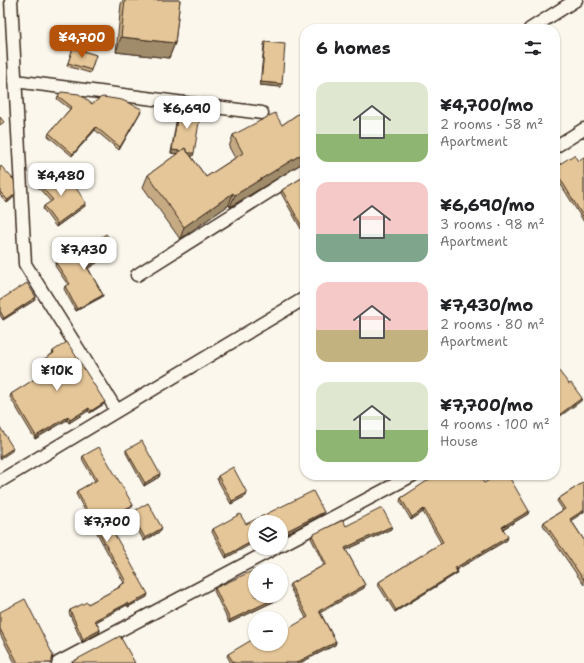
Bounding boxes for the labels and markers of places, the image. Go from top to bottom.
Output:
pin: ¥4,700 [49,25,115,59]
pin: ¥6,690 [154,96,220,130]
pin: ¥4,480 [28,163,94,197]
pin: ¥7,430 [51,237,117,271]
pin: ¥10K [33,358,81,392]
pin: ¥7,700 [74,509,140,543]

